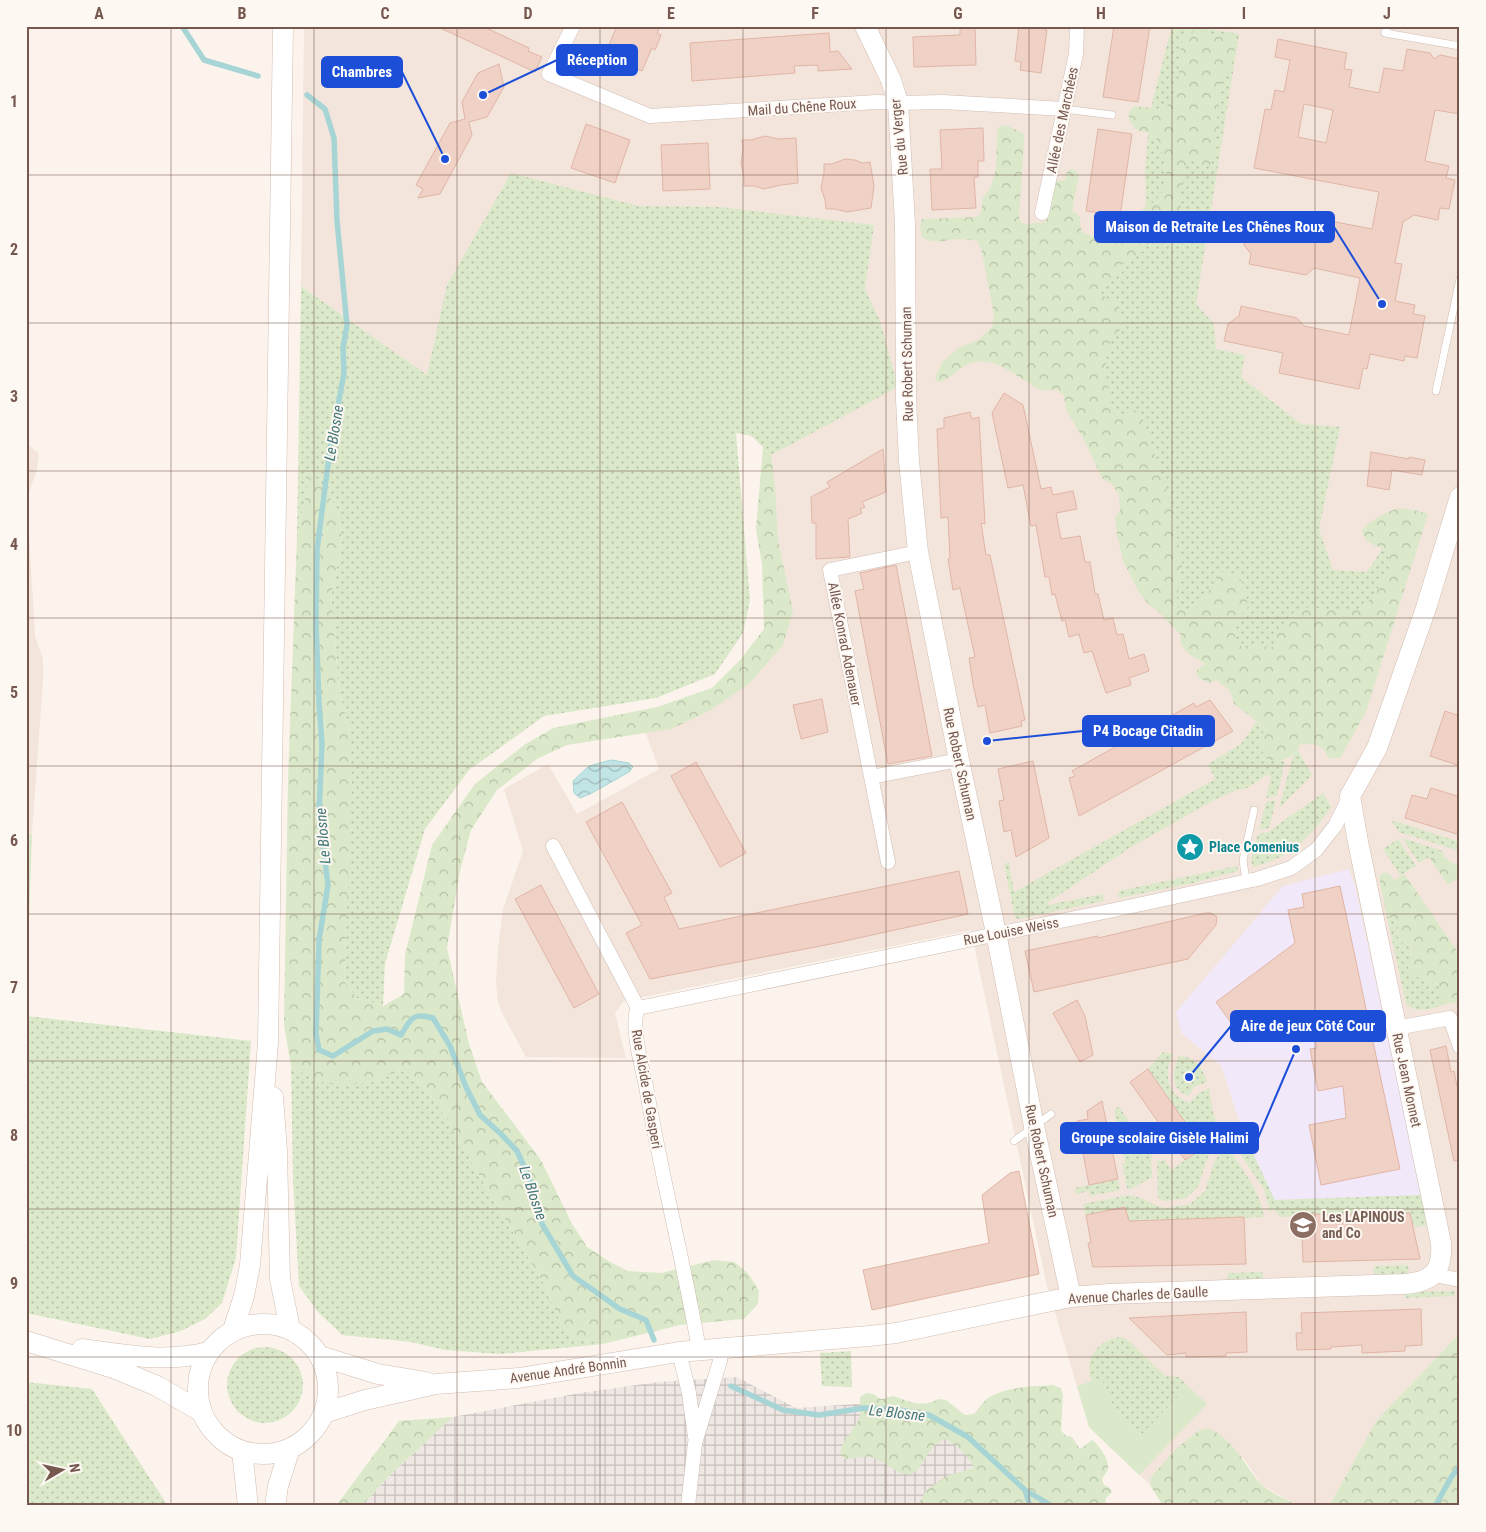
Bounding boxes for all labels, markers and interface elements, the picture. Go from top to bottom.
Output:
text: A [94,4,104,23]
text: B [238,4,247,23]
text: C [380,4,390,23]
text: D [523,4,533,23]
text: E [667,4,675,23]
text: F [811,4,819,23]
text: G [953,4,963,23]
text: H [1096,4,1106,23]
text: I [1242,4,1246,23]
text: J [1383,4,1391,23]
callout: Réception [557,45,637,75]
text: Réception [567,51,627,69]
callout: Chambres [322,57,402,87]
text: Chambres [332,63,392,81]
street label: Allée des Marchées [1043,65,1081,175]
text: 1 [10,92,18,111]
street label: Mail du Chêne Roux [747,95,857,119]
street label: Rue du Verger [887,98,911,176]
callout: Maison de Retraite Les Chênes Roux [1095,212,1334,242]
text: Maison de Retraite Les Chênes Roux [1106,218,1325,236]
text: 2 [10,240,18,259]
street label: Rue Robert Schuman [898,306,916,422]
text: 3 [10,387,18,406]
water label: Le Blosne [321,404,347,462]
text: 4 [10,535,18,554]
street label: Allée Konrad Adenauer [825,581,865,707]
text: 5 [10,683,18,702]
street label: Rue Robert Schuman [940,706,980,822]
callout: P4 Bocage Citadin [1083,716,1214,746]
text: P4 Bocage Citadin [1093,722,1203,740]
water label: Le Blosne [312,807,334,865]
text: 6 [10,831,18,850]
place icon: Place Comenius [1175,832,1205,862]
place label: Place Comenius [1209,839,1299,855]
street label: Rue Louise Weiss [962,914,1060,948]
text: 7 [10,978,18,997]
callout: Aire de jeux Côté Cour [1231,1011,1385,1041]
text: Aire de jeux Côté Cour [1241,1017,1375,1035]
street label: Rue Alcide de Gasperi [629,1028,665,1150]
street label: Rue Jean Monnet [1389,1031,1425,1129]
street label: Rue Robert Schuman [1022,1103,1062,1219]
callout: Groupe scolaire Gisèle Halimi [1061,1123,1258,1153]
text: 8 [10,1126,18,1145]
text: Groupe scolaire Gisèle Halimi [1071,1129,1249,1147]
water label: Le Blosne [515,1163,551,1223]
place label: Les LAPINOUS and Co [1322,1209,1405,1241]
school or university icon: Les LAPINOUS and Co [1288,1210,1318,1240]
text: 9 [10,1274,18,1293]
street label: Avenue Charles de Gaulle [1068,1283,1209,1307]
street label: Avenue André Bonnin [509,1354,627,1386]
water label: Le Blosne [868,1401,926,1425]
text: 10 [6,1421,22,1440]
north arrow [38,1444,88,1494]
text: N [66,1462,83,1473]

